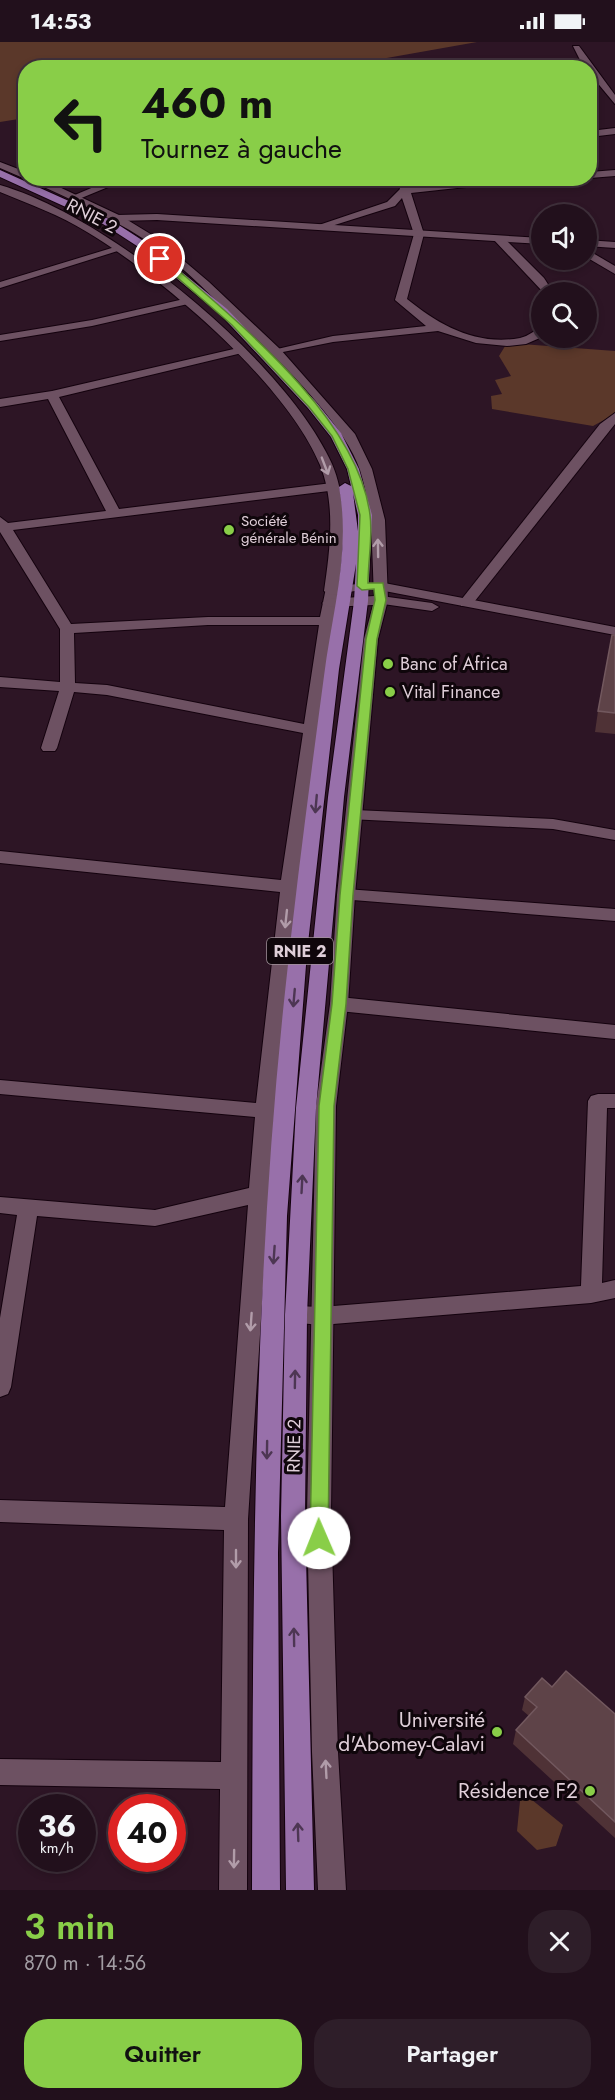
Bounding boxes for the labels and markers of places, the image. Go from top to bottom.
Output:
pin [134,233,185,284]
place label: Société générale Bénin [241,510,337,549]
marker: Société générale Bénin [222,523,236,537]
place label: Banc of Africa [400,651,508,677]
marker: Banc of Africa [381,657,395,671]
place label: Vital Finance [402,679,500,705]
marker: Vital Finance [383,685,397,699]
place label: Université d'Abomey-Calavi [338,1705,485,1759]
marker: Université d'Abomey-Calavi [490,1725,504,1739]
place label: Résidence F2 [458,1776,578,1806]
marker: Résidence F2 [583,1784,597,1798]

